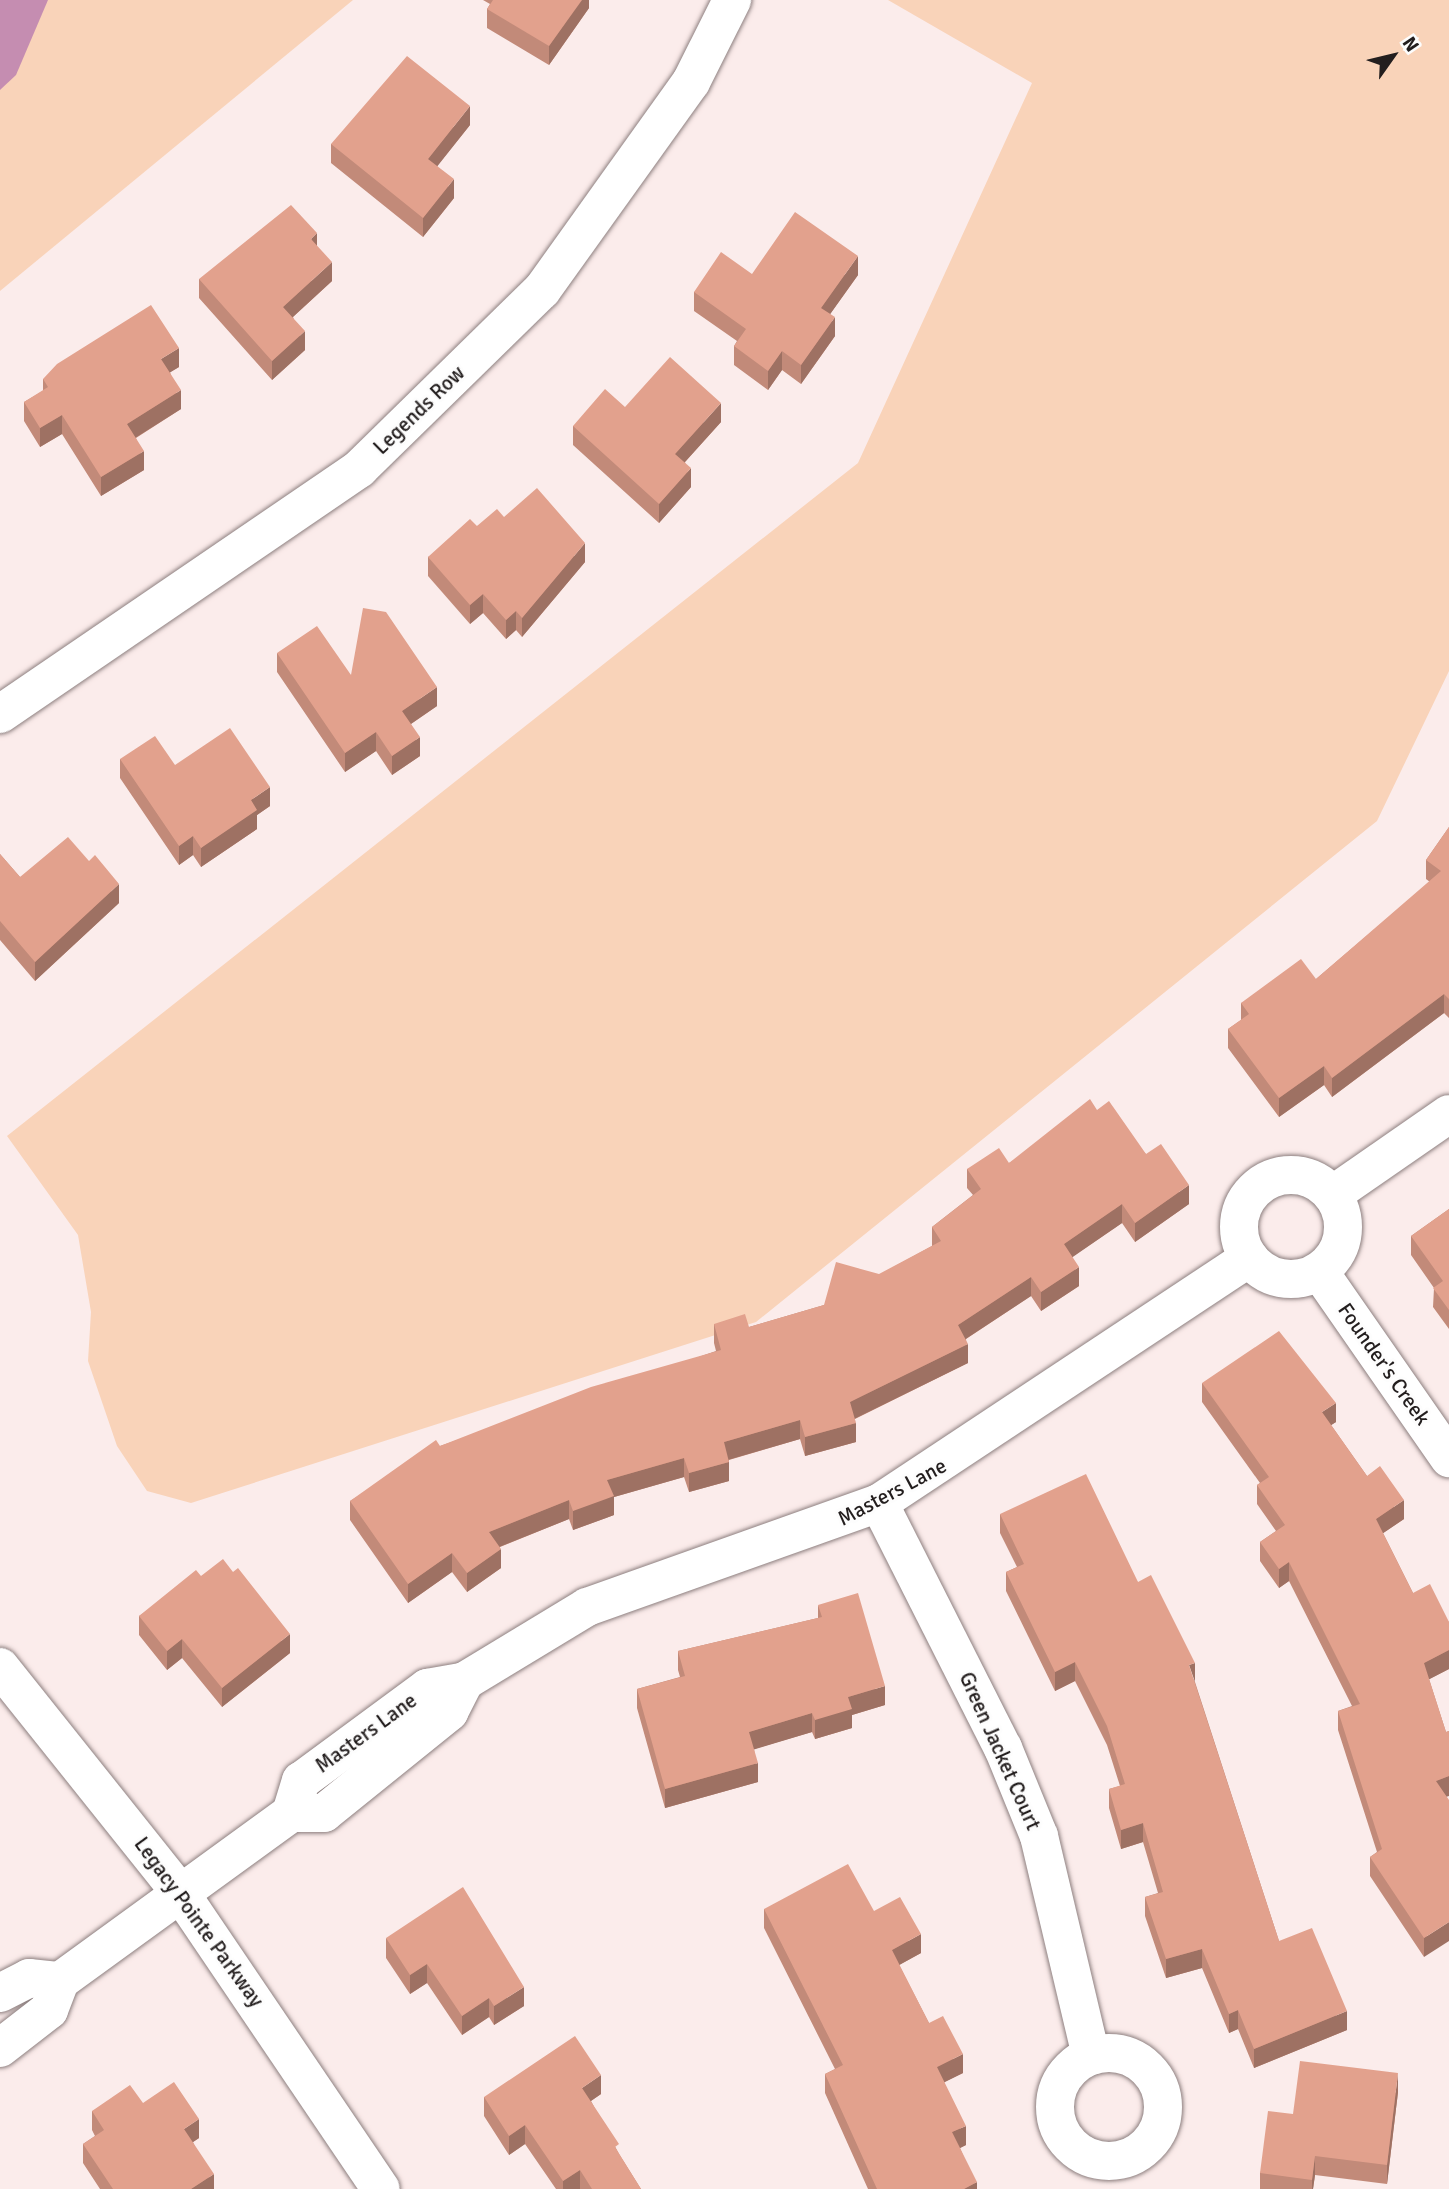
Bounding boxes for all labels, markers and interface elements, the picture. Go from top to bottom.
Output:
north arrow [1358,21,1428,91]
text: N [1397,32,1424,56]
street label: Legends Row [368,360,470,460]
street label: Founder's Creek [1333,1298,1435,1430]
street label: Masters Lane [833,1453,951,1531]
street label: Green Jacket Court [954,1668,1046,1834]
street label: Masters Lane [310,1688,422,1778]
street label: Legacy Pointe Parkway [129,1832,269,2012]

